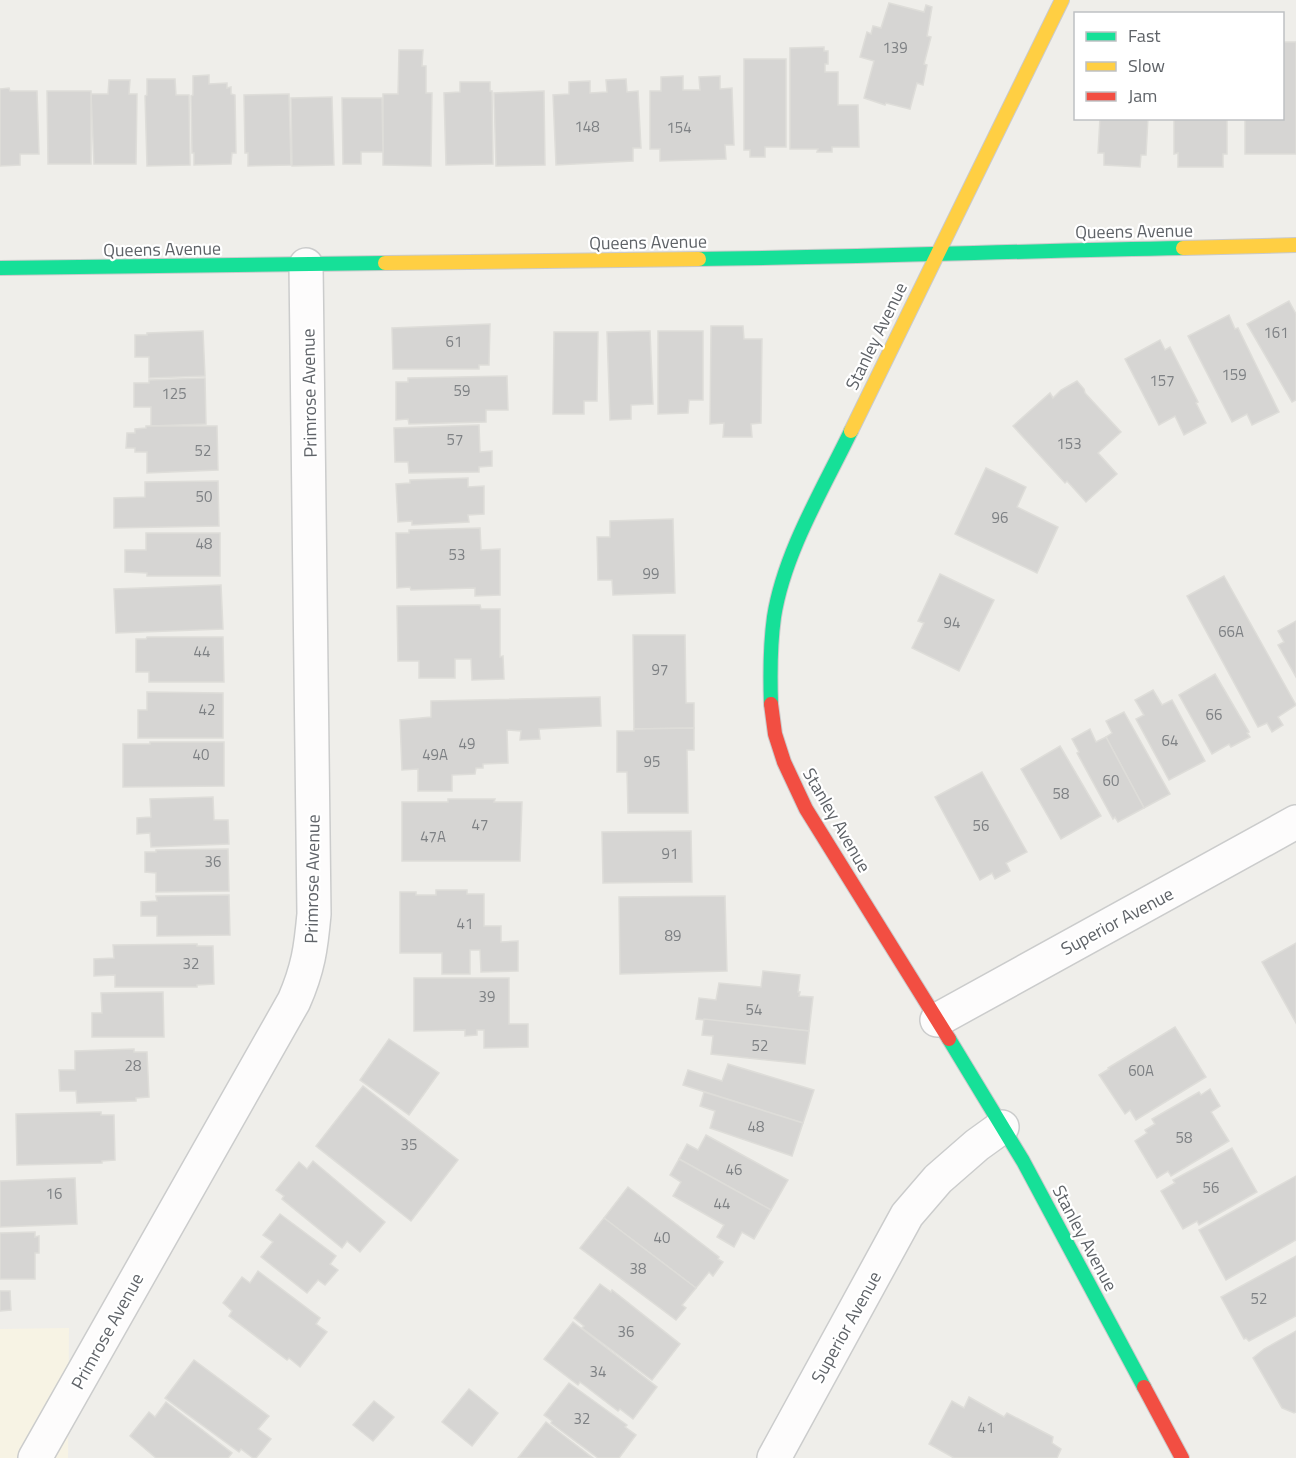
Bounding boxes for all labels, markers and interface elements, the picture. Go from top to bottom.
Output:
legend [1074,12,1284,120]
text: Fast [1128,22,1161,49]
house number: 139 [882,36,908,59]
text: Slow [1128,52,1165,79]
text: Jam [1128,82,1157,109]
house number: 148 [574,115,600,138]
house number: 154 [666,116,692,139]
street label: Queens Avenue [1075,216,1193,246]
street label: Queens Avenue [589,227,707,257]
street label: Queens Avenue [103,234,221,264]
street label: Stanley Avenue [838,278,914,394]
house number: 161 [1263,321,1289,344]
street label: Primrose Avenue [294,328,324,458]
house number: 61 [446,330,462,353]
house number: 159 [1221,363,1247,386]
house number: 157 [1149,369,1175,392]
house number: 59 [454,379,470,402]
house number: 125 [161,382,187,405]
house number: 57 [447,428,463,451]
house number: 153 [1056,432,1082,455]
house number: 52 [195,439,211,462]
house number: 50 [196,485,212,508]
house number: 96 [992,506,1008,529]
house number: 48 [196,532,212,555]
house number: 53 [449,543,465,566]
house number: 99 [643,562,659,585]
house number: 94 [944,611,960,634]
house number: 66A [1218,620,1244,643]
house number: 44 [194,640,210,663]
house number: 97 [652,658,668,681]
house number: 42 [199,698,215,721]
house number: 66 [1206,703,1222,726]
house number: 64 [1162,729,1178,752]
house number: 49 [459,732,475,755]
house number: 40 [193,743,209,766]
house number: 49A [422,743,448,766]
house number: 95 [644,750,660,773]
street label: Stanley Avenue [796,763,878,877]
house number: 60 [1103,769,1119,792]
house number: 58 [1053,782,1069,805]
house number: 47 [472,813,488,836]
street label: Primrose Avenue [297,814,327,944]
house number: 56 [973,814,989,837]
house number: 47A [420,825,446,848]
house number: 91 [662,842,678,865]
house number: 36 [205,850,221,873]
street label: Superior Avenue [1056,880,1178,962]
house number: 41 [457,912,473,935]
house number: 89 [665,924,681,947]
house number: 32 [183,952,199,975]
house number: 39 [479,985,495,1008]
house number: 54 [746,998,762,1021]
house number: 52 [752,1034,768,1057]
house number: 28 [125,1054,141,1077]
house number: 60A [1128,1059,1154,1082]
house number: 48 [748,1115,764,1138]
house number: 58 [1176,1126,1192,1149]
house number: 35 [401,1133,417,1156]
house number: 46 [726,1158,742,1181]
house number: 56 [1203,1176,1219,1199]
street label: Stanley Avenue [1046,1180,1124,1296]
house number: 16 [46,1182,62,1205]
house number: 44 [714,1192,730,1215]
house number: 40 [654,1226,670,1249]
house number: 38 [630,1257,646,1280]
street label: Superior Avenue [804,1266,888,1388]
street label: Primrose Avenue [64,1268,150,1394]
house number: 52 [1251,1287,1267,1310]
house number: 36 [618,1320,634,1343]
house number: 34 [590,1360,606,1383]
house number: 32 [574,1407,590,1430]
house number: 41 [978,1416,994,1439]

